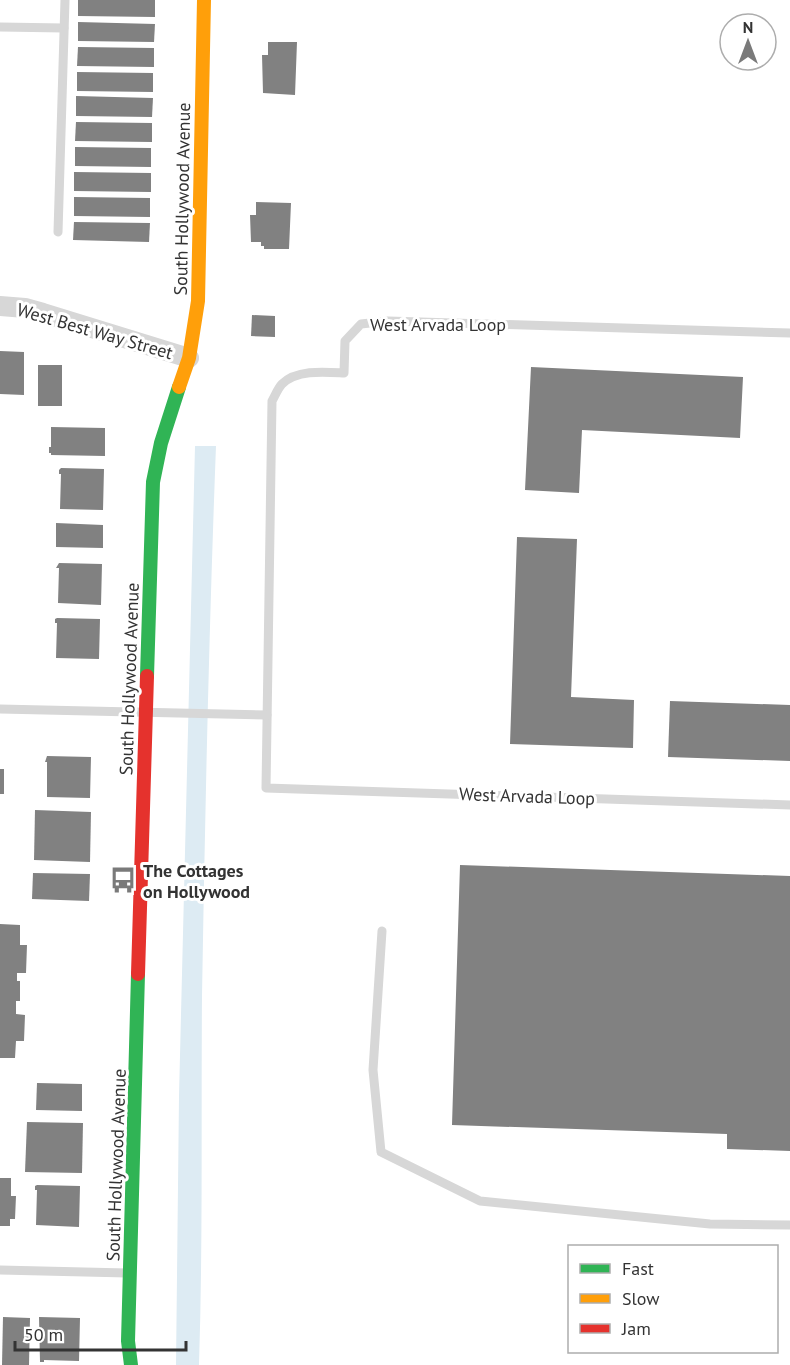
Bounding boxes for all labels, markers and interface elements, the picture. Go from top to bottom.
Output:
north arrow [718,12,778,72]
text: N [743,17,753,37]
street label: South Hollywood Avenue [169,102,195,296]
street label: West Best Way Street [14,298,176,364]
street label: West Arvada Loop [370,313,506,336]
street label: South Hollywood Avenue [114,582,144,776]
street label: West Arvada Loop [459,782,595,810]
place label: The Cottages on Hollywood [143,859,250,903]
bus stop icon: The Cottages on Hollywood [108,865,138,895]
street label: South Hollywood Avenue [101,1068,131,1262]
legend [568,1245,778,1353]
text: Fast [622,1257,654,1280]
text: Slow [622,1287,660,1310]
scale bar [15,1314,186,1352]
text: Jam [621,1317,651,1340]
text: 50 m [24,1323,63,1346]

